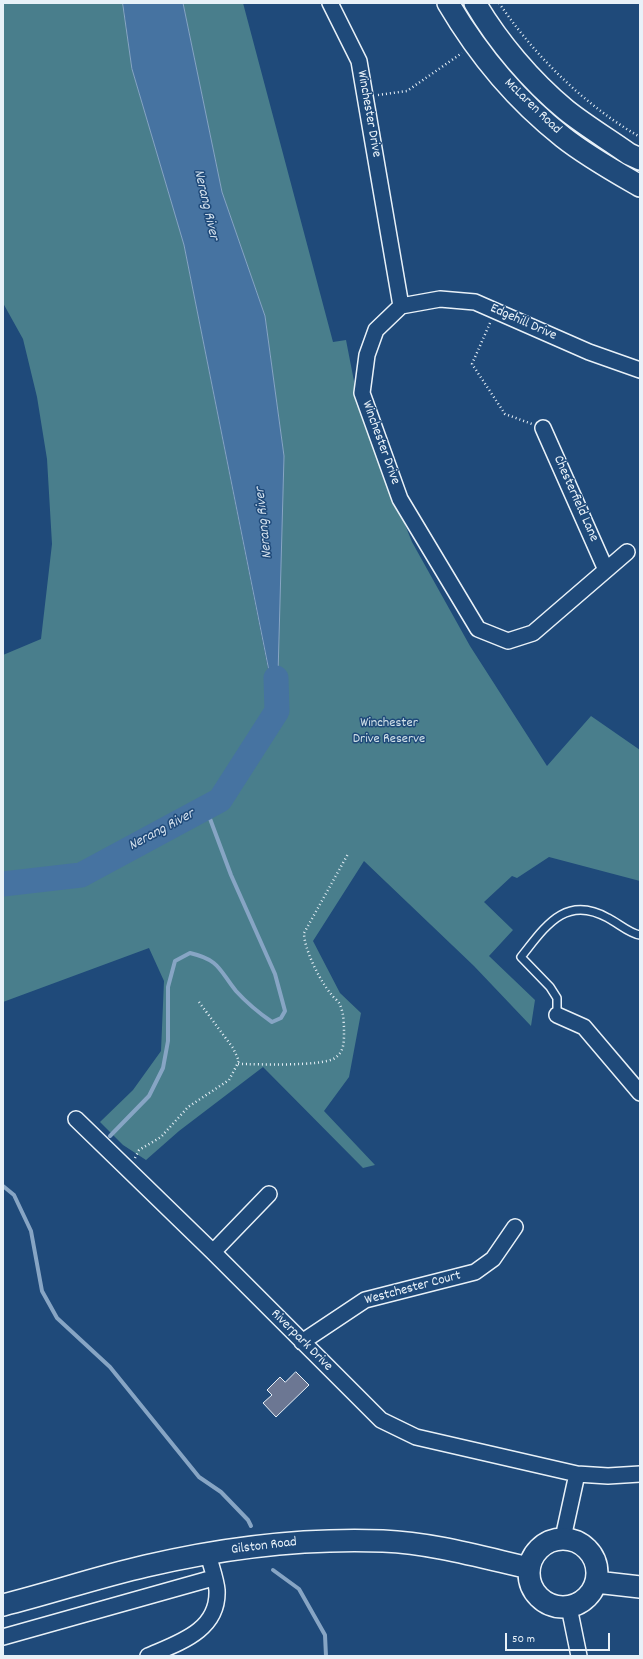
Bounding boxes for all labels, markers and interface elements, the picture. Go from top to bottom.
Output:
street label: Winchester Drive [352,69,384,159]
street label: McLaren Road [500,75,564,139]
water label: Nerang River [188,168,222,242]
street label: Edgehill Drive [487,301,559,345]
street label: Winchester Drive [357,399,403,487]
street label: Chesterfield Lane [549,453,601,545]
water label: Nerang River [252,486,278,560]
park label: Winchester Drive Reserve [353,716,425,748]
water label: Nerang River [126,806,198,856]
street label: Westchester Court [363,1268,463,1310]
street label: Riverpark Drive [267,1307,335,1375]
street label: Gilston Road [230,1535,298,1559]
scale bar [507,1625,612,1651]
text: 50 m [512,1631,535,1648]

